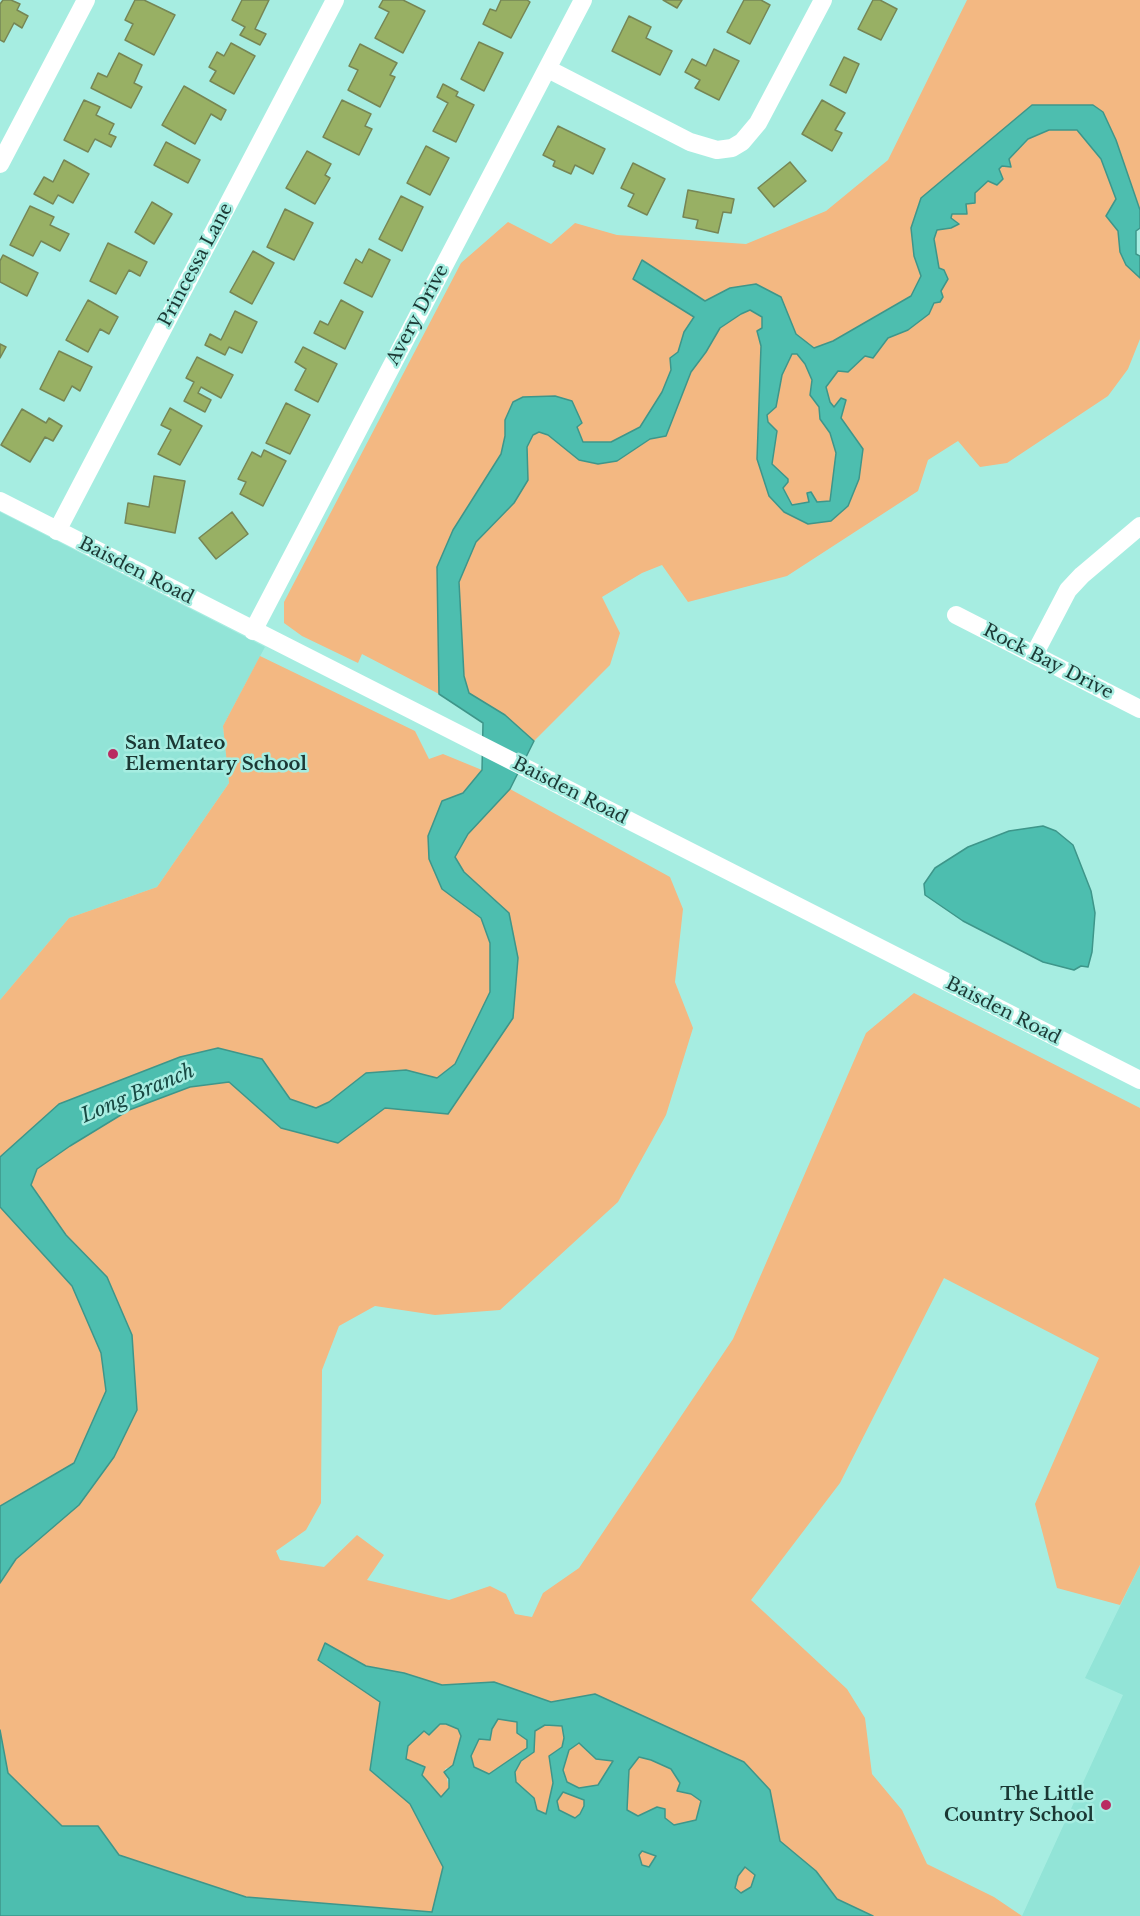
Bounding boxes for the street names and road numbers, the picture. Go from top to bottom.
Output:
street label: Princessa Lane [154,200,238,330]
street label: Avery Drive [383,261,453,369]
street label: Baisden Road [75,533,197,609]
street label: Rock Bay Drive [979,620,1117,704]
street label: Baisden Road [509,753,631,829]
street label: Baisden Road [942,973,1064,1049]

